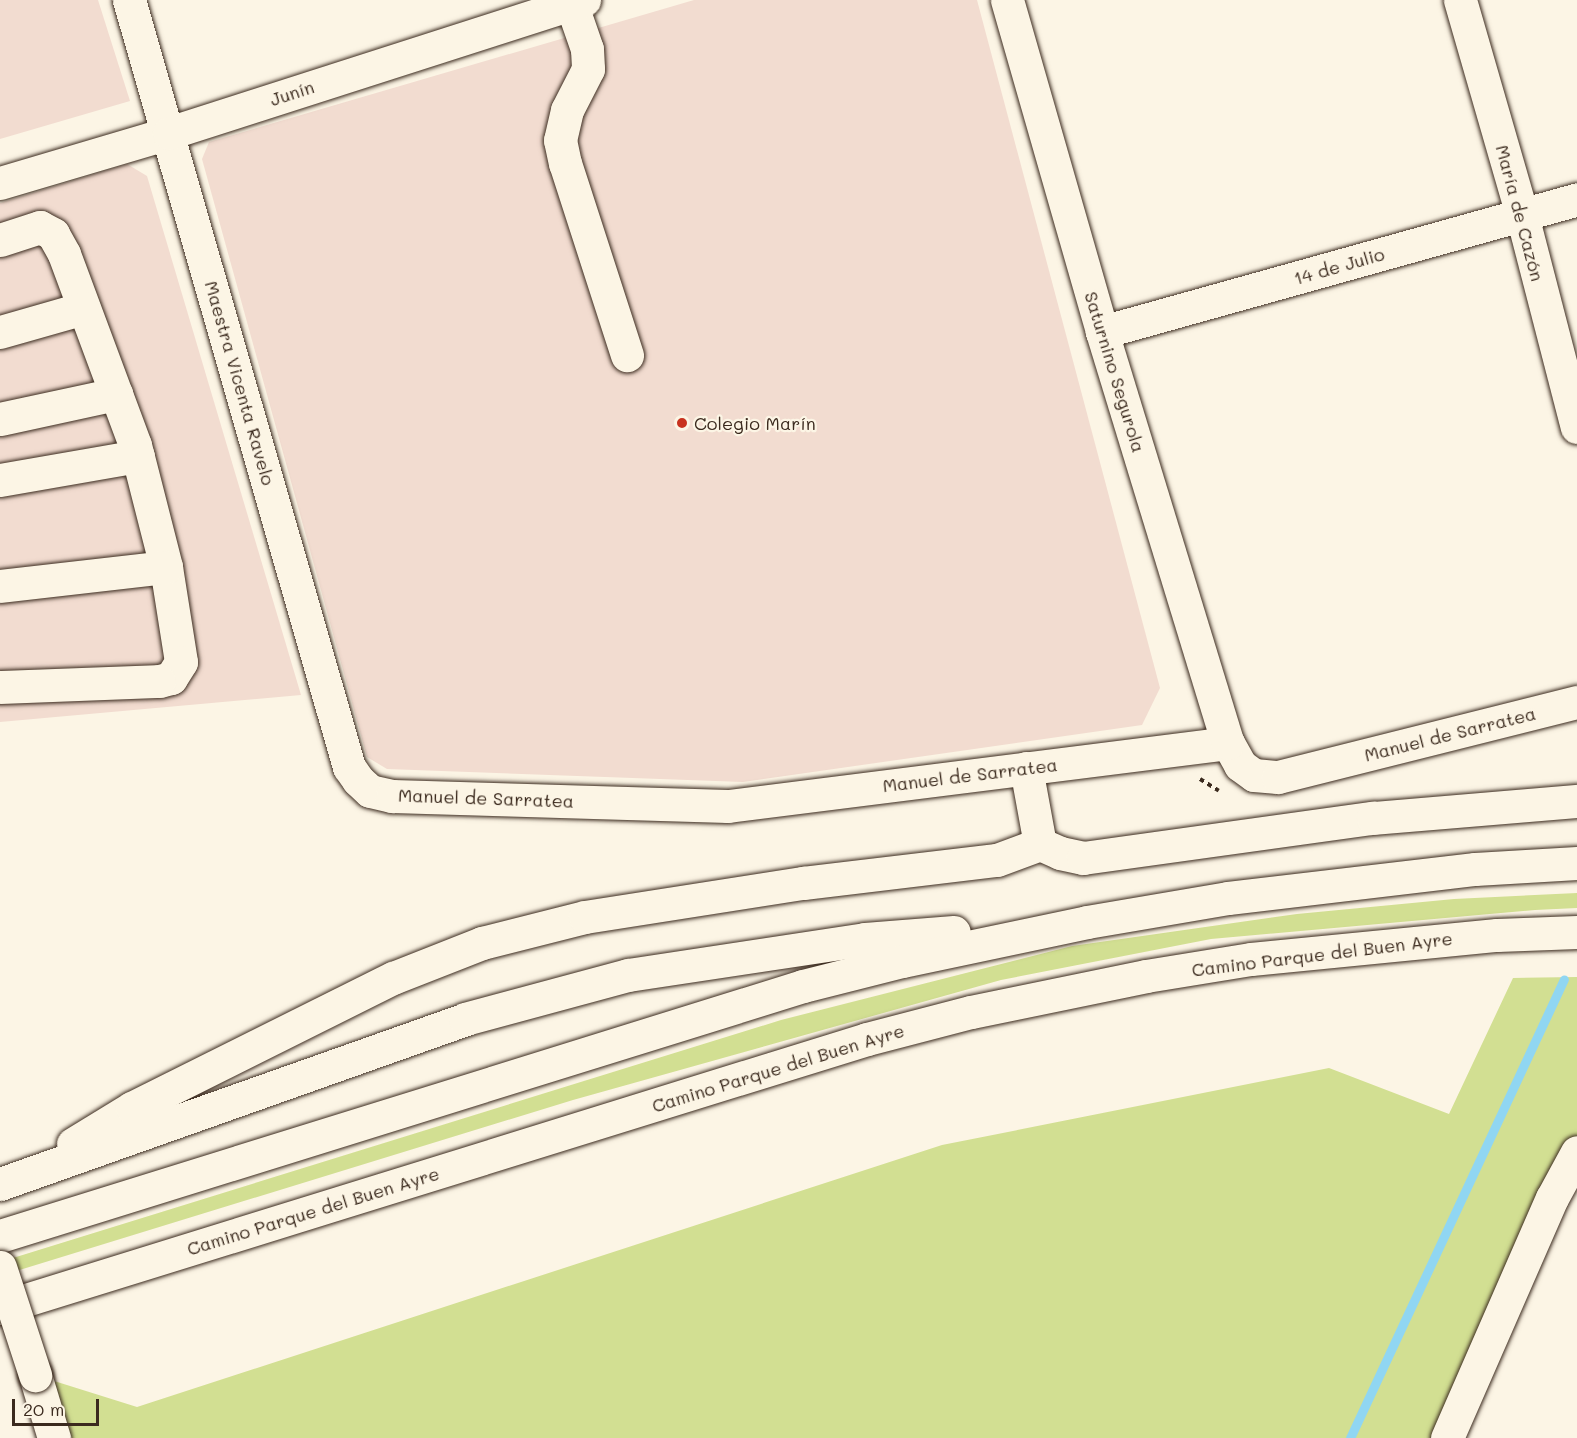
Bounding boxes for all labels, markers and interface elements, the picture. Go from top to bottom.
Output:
street label: Junín [267,76,317,110]
street label: María de Cazón [1491,142,1549,284]
street label: 14 de Julio [1291,243,1387,289]
street label: Maestra Vicenta Ravelo [200,278,280,488]
street label: Saturnino Segurola [1080,289,1150,455]
place label: Colegio Marín [694,412,816,434]
marker: Colegio Marín [675,416,689,430]
street label: Manuel de Sarratea [1362,702,1538,766]
street label: Manuel de Sarratea [881,754,1059,796]
street label: Manuel de Sarratea [398,784,574,812]
street label: Camino Parque del Buen Ayre [1190,927,1454,981]
street label: Camino Parque del Buen Ayre [649,1019,907,1117]
street label: Camino Parque del Buen Ayre [184,1162,442,1260]
scale bar [15,1387,102,1425]
text: 20 m [23,1397,64,1421]

